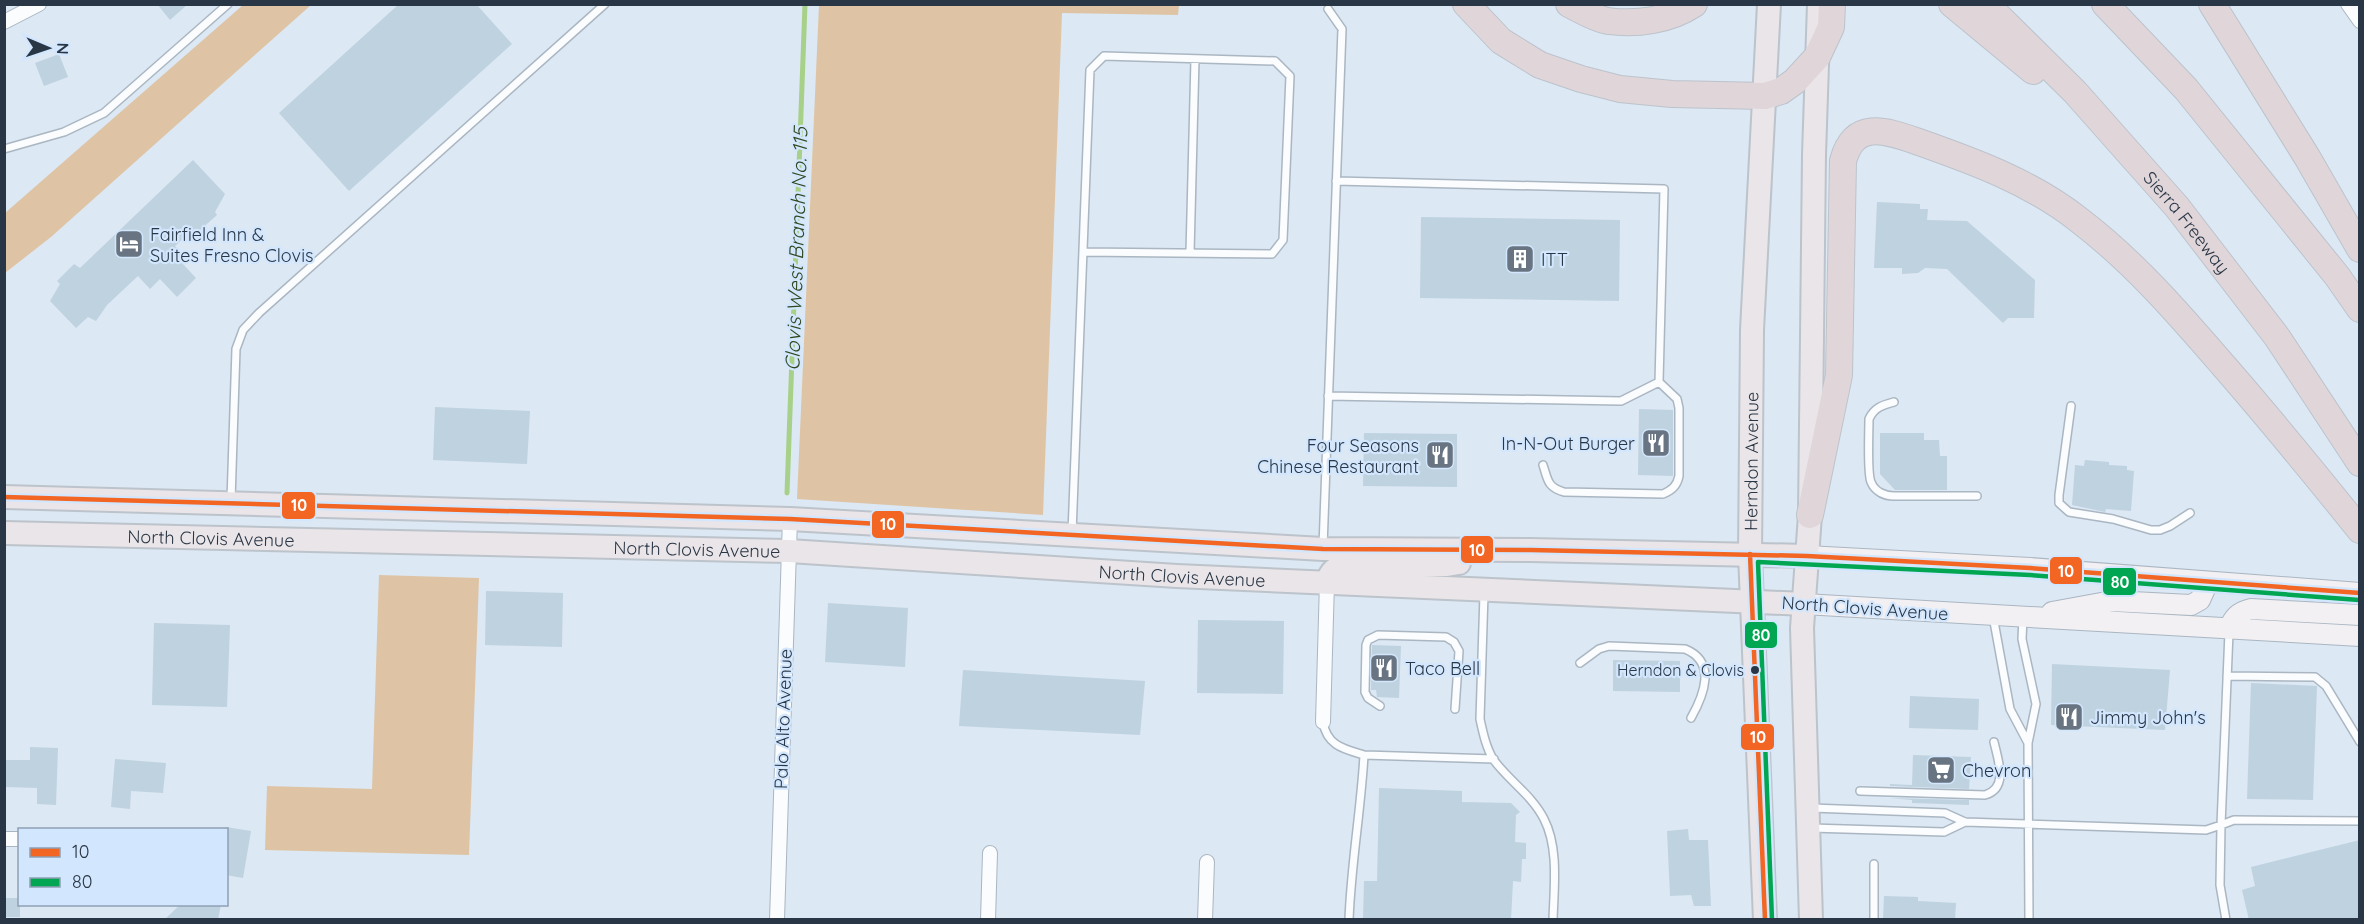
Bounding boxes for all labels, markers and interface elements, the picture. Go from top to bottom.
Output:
north arrow [18,18,78,78]
text: N [53,42,73,55]
water label: Clovis West Branch No. 115 [779,125,813,371]
street label: Sierra Freeway [2139,166,2235,278]
place label: Fairfield Inn & Suites Fresno Clovis [150,223,313,267]
hotel icon: Fairfield Inn & Suites Fresno Clovis [113,228,145,260]
building icon: ITT [1504,243,1536,275]
place label: ITT [1541,248,1568,271]
street label: Herndon Avenue [1739,392,1763,531]
restaurant icon: In-N-Out Burger [1640,427,1672,459]
place label: In-N-Out Burger [1501,432,1635,455]
place label: Four Seasons Chinese Restaurant [1257,434,1419,478]
restaurant icon: Four Seasons Chinese Restaurant [1424,439,1456,471]
line badge: 10 [281,491,316,520]
text: 10 [291,495,307,515]
line badge: 10 [871,510,905,539]
text: 10 [880,514,896,534]
street label: North Clovis Avenue [127,524,295,551]
street label: North Clovis Avenue [613,535,781,562]
line badge: 10 [1460,535,1494,564]
text: 10 [1469,540,1485,560]
line badge: 10 [2049,556,2083,585]
street label: North Clovis Avenue [1098,559,1266,591]
text: 10 [2058,561,2074,581]
line badge: 80 [2102,567,2137,596]
text: 80 [2111,572,2129,592]
street label: North Clovis Avenue [1781,591,1949,625]
line badge: 80 [1744,621,1778,649]
text: 80 [1752,625,1770,645]
street label: Palo Alto Avenue [769,648,797,790]
restaurant icon: Taco Bell [1368,652,1400,684]
place label: Taco Bell [1405,657,1480,680]
place label: Herndon & Clovis [1617,660,1744,680]
marker: Herndon & Clovis [1749,664,1761,676]
restaurant icon: Jimmy John's [2053,701,2085,733]
place label: Jimmy John's [2090,706,2206,729]
line badge: 10 [1740,723,1775,751]
text: 10 [1750,727,1766,747]
supermarket icon: Chevron [1925,754,1957,786]
place label: Chevron [1962,759,2031,782]
legend [18,828,228,906]
text: 10 [72,840,89,863]
text: 80 [72,870,92,893]

